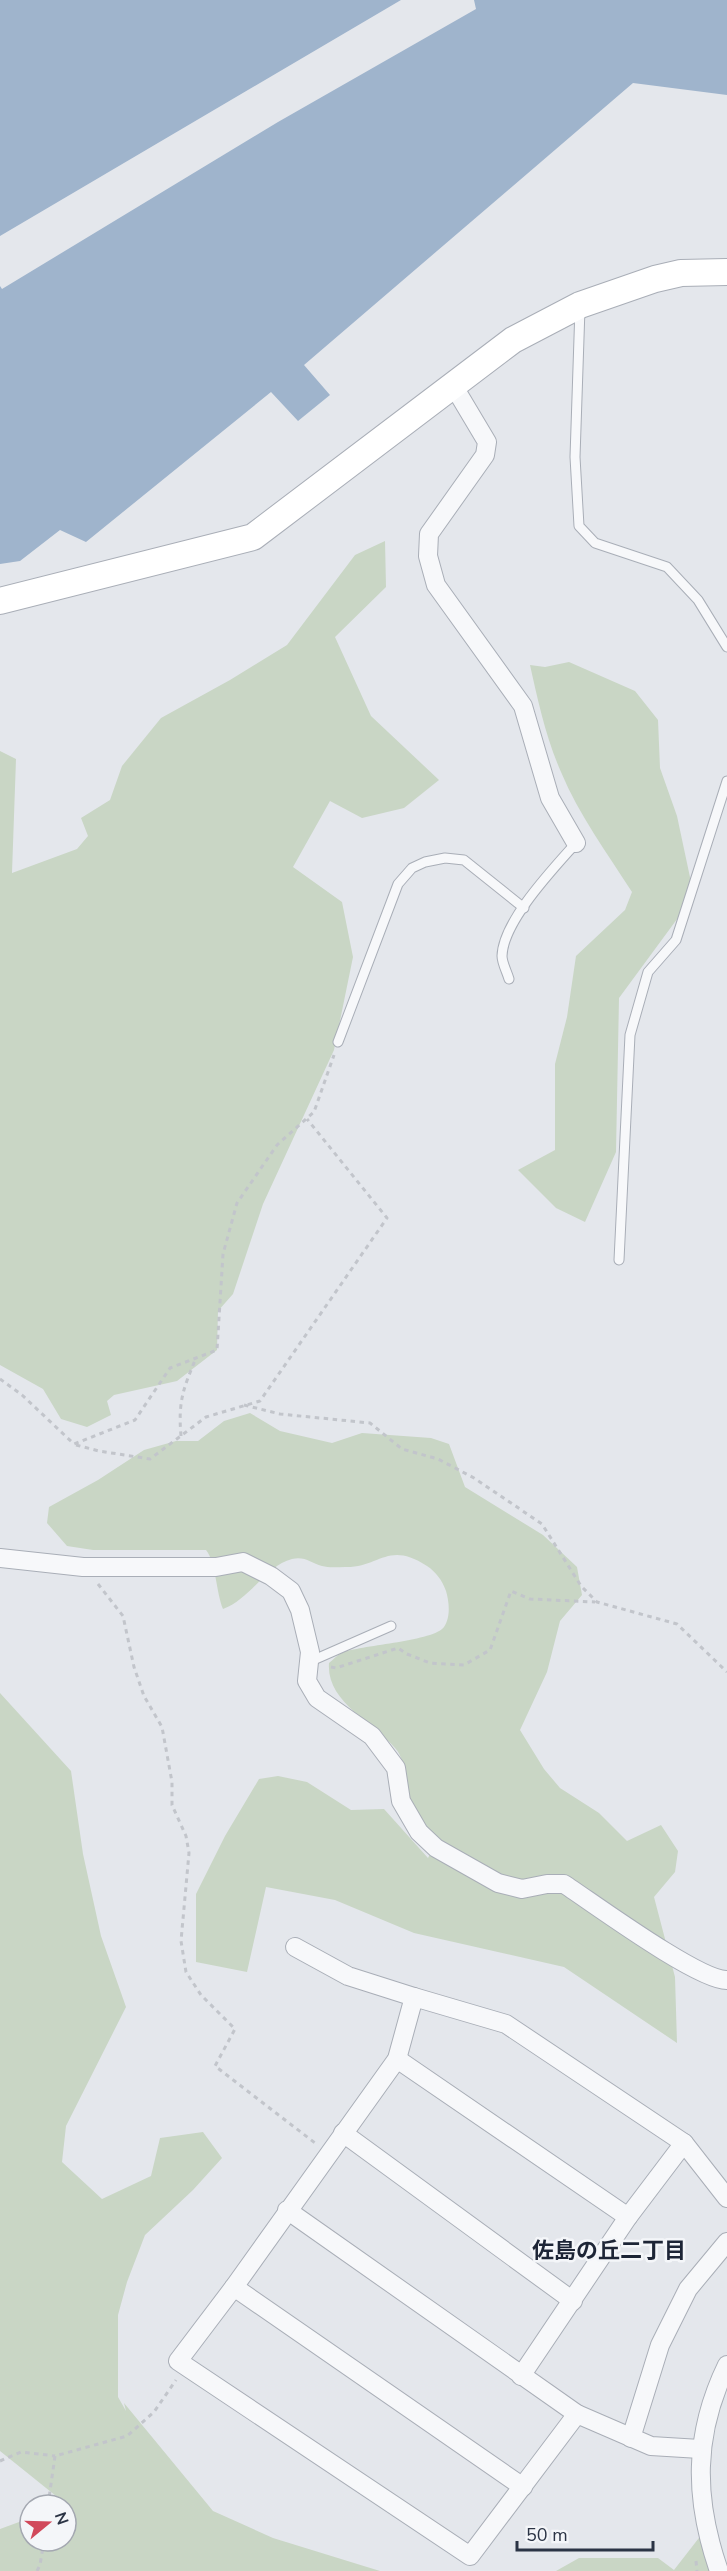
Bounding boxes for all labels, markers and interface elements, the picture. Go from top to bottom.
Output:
district label: 佐島の丘二丁目 [532,2236,686,2266]
north arrow [18,2493,78,2553]
text: N [49,2509,74,2528]
scale bar [517,2514,654,2552]
text: 50 m [526,2523,568,2547]

